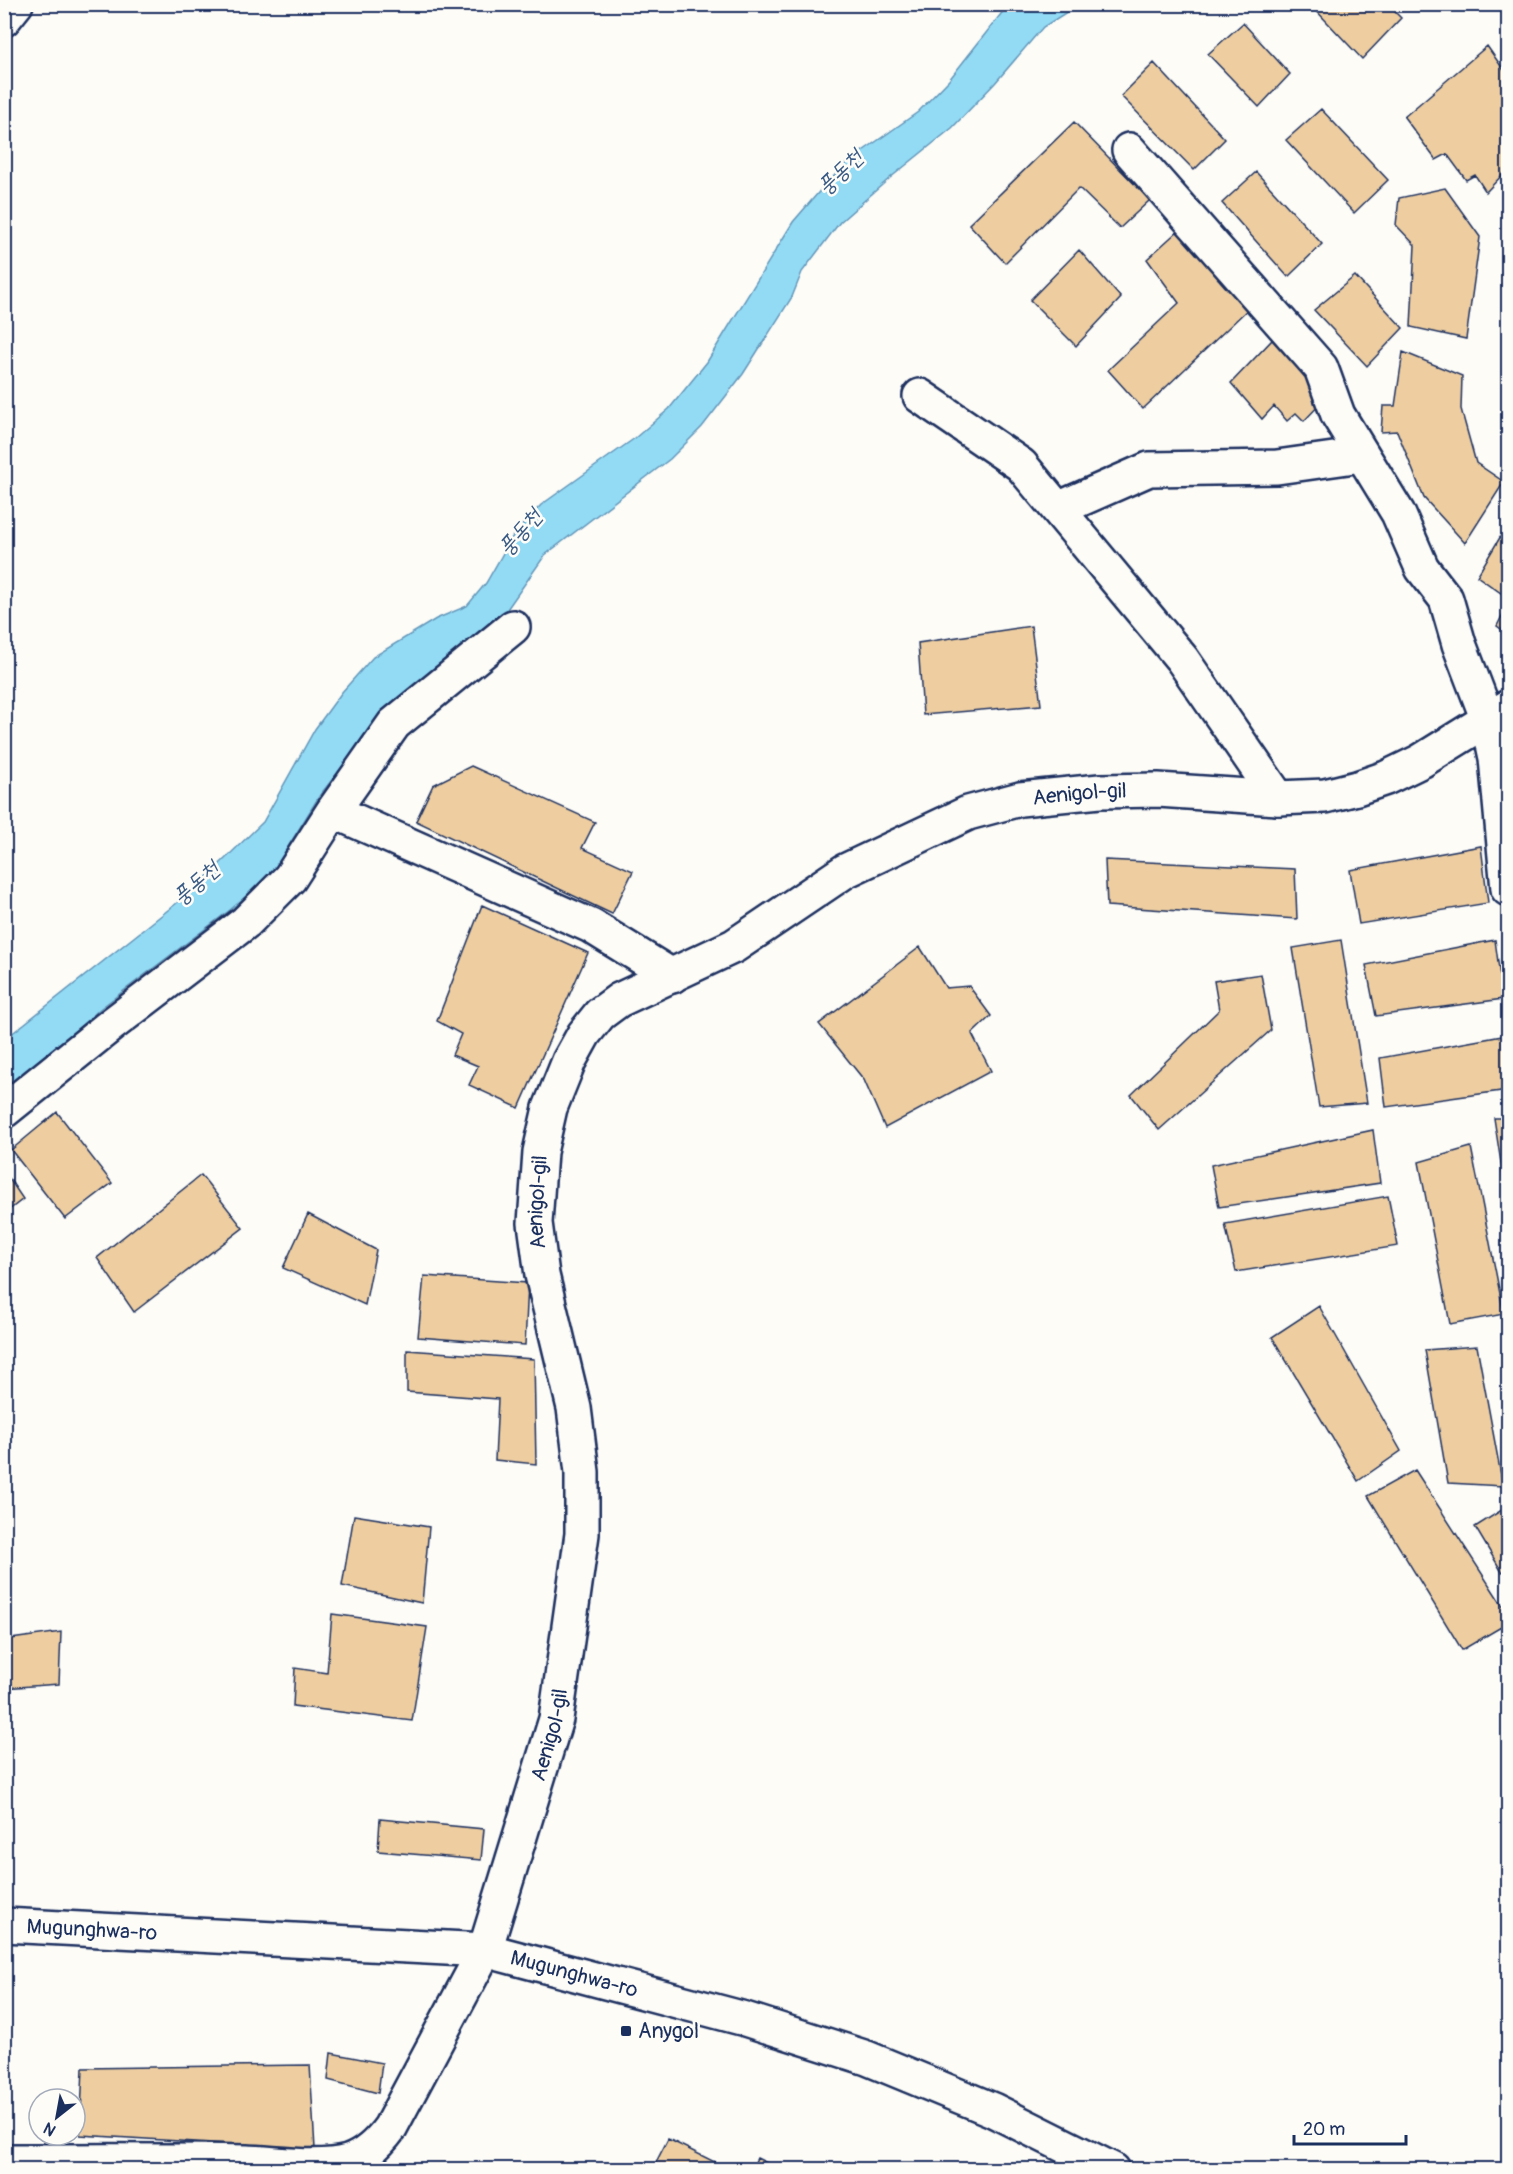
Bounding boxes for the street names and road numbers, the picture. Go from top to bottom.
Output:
street label: Aenigol-gil [1031,777,1127,811]
street label: Aenigol-gil [521,1154,553,1251]
street label: Aenigol-gil [524,1687,574,1784]
street label: Mugunghwa-ro [26,1913,158,1946]
street label: Mugunghwa-ro [508,1944,641,2003]

